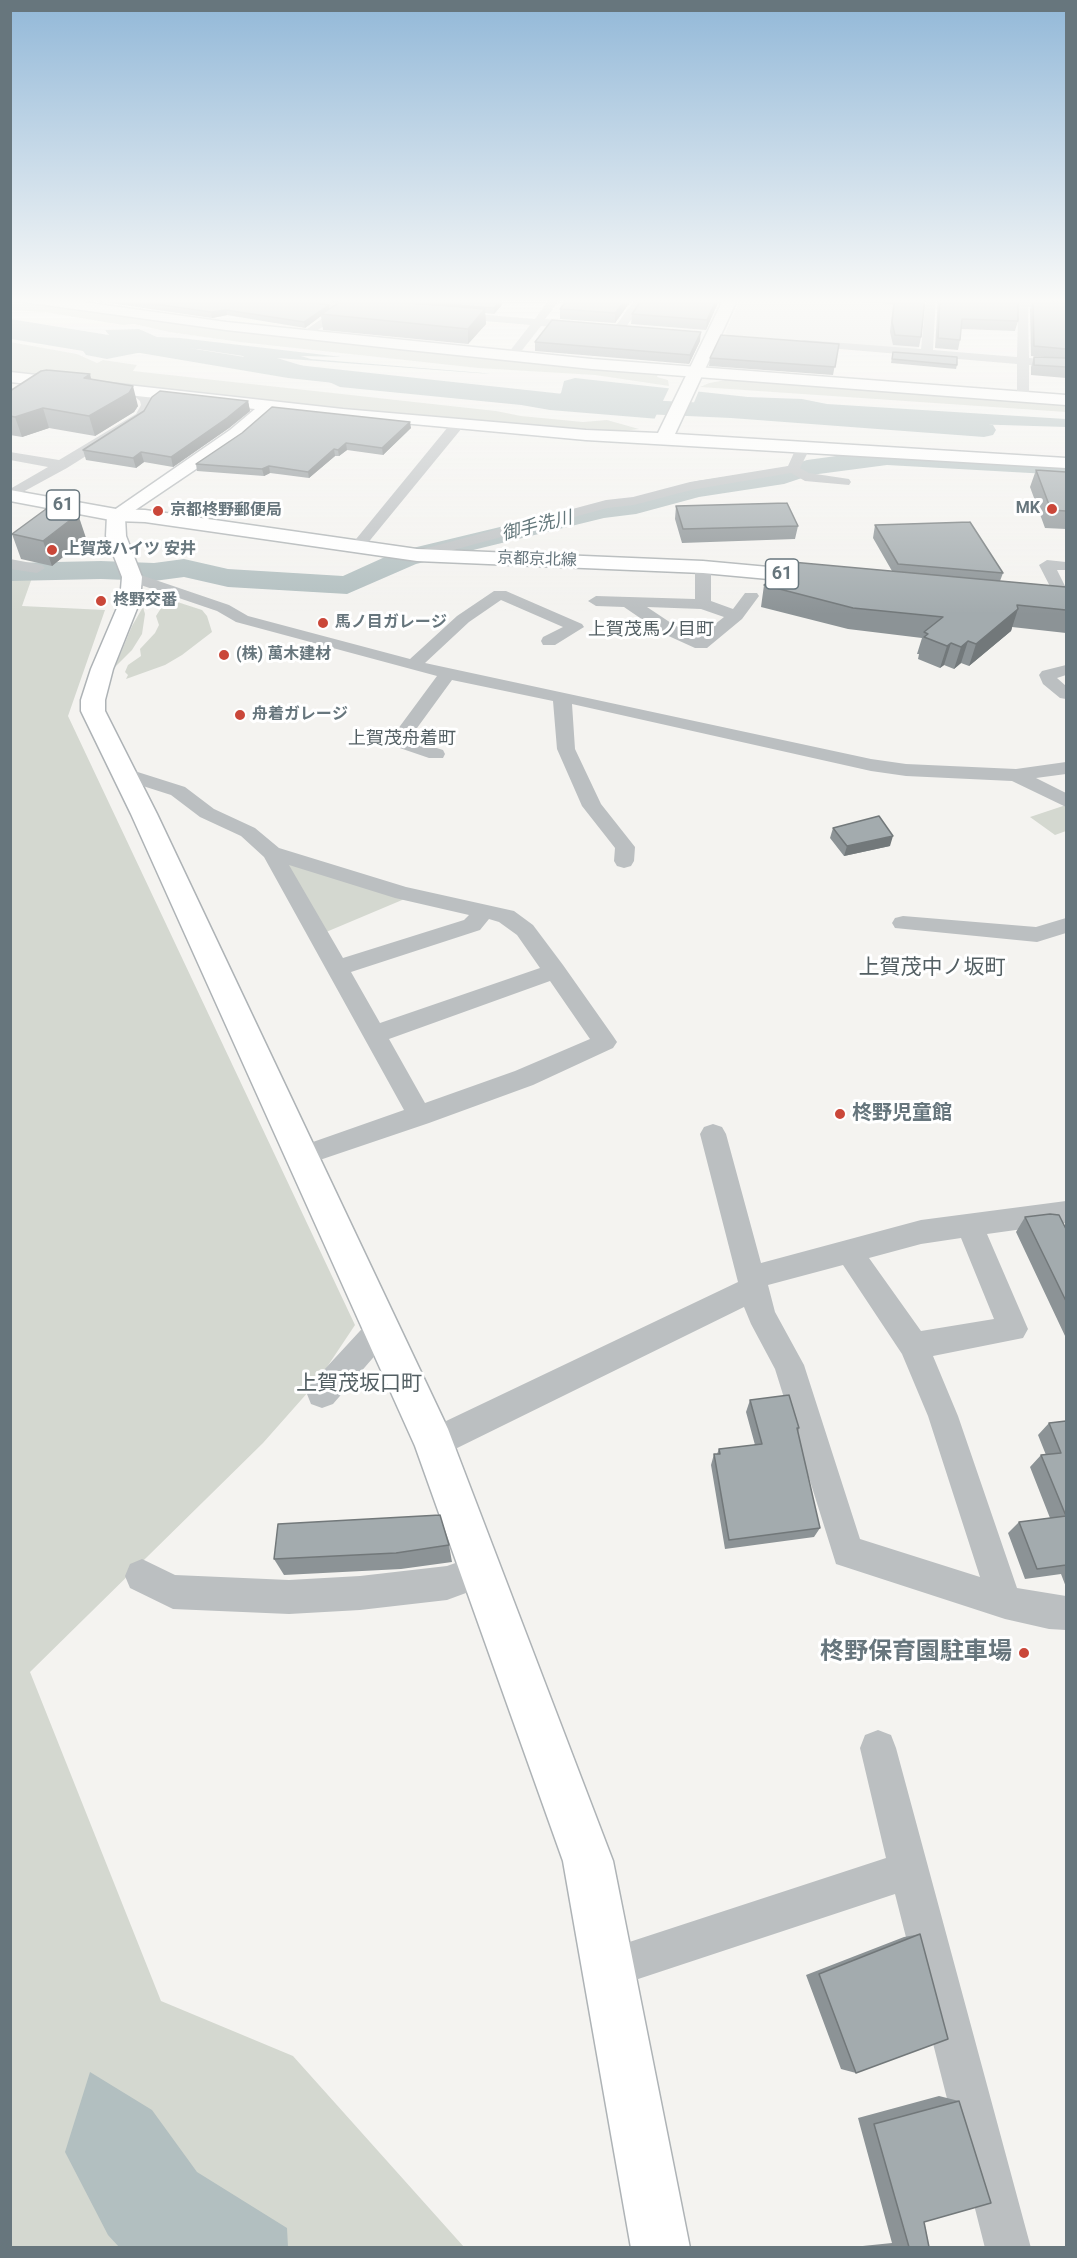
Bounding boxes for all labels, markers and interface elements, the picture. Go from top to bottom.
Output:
road number: 61 [46,490,80,520]
place label: MK [1016,499,1040,519]
place label: 京都柊野郵便局 [170,501,282,521]
marker: MK [1045,502,1059,516]
marker: 京都柊野郵便局 [151,504,165,518]
water label: 御手洗川 [499,508,575,546]
place label: 上賀茂ハイツ 安井 [64,540,196,560]
marker: 上賀茂ハイツ 安井 [45,543,59,557]
street label: 京都京北線 [497,549,577,571]
road number: 61 [766,559,798,589]
place label: 柊野交番 [113,591,177,611]
marker: 柊野交番 [94,594,108,608]
place label: 馬ノ目ガレージ [335,613,447,633]
marker: 馬ノ目ガレージ [316,616,330,630]
district label: 上賀茂馬ノ目町 [588,619,714,641]
place label: (株) 萬木建材 [236,645,331,665]
marker: (株) 萬木建材 [217,648,231,662]
place label: 舟着ガレージ [252,705,348,725]
marker: 舟着ガレージ [233,708,247,722]
district label: 上賀茂舟着町 [348,728,456,750]
district label: 上賀茂中ノ坂町 [859,956,1005,982]
place label: 柊野児童館 [852,1102,952,1126]
marker: 柊野児童館 [833,1107,847,1121]
district label: 上賀茂坂口町 [296,1372,422,1398]
place label: 柊野保育園駐車場 [820,1639,1012,1667]
marker: 柊野保育園駐車場 [1017,1646,1031,1660]

